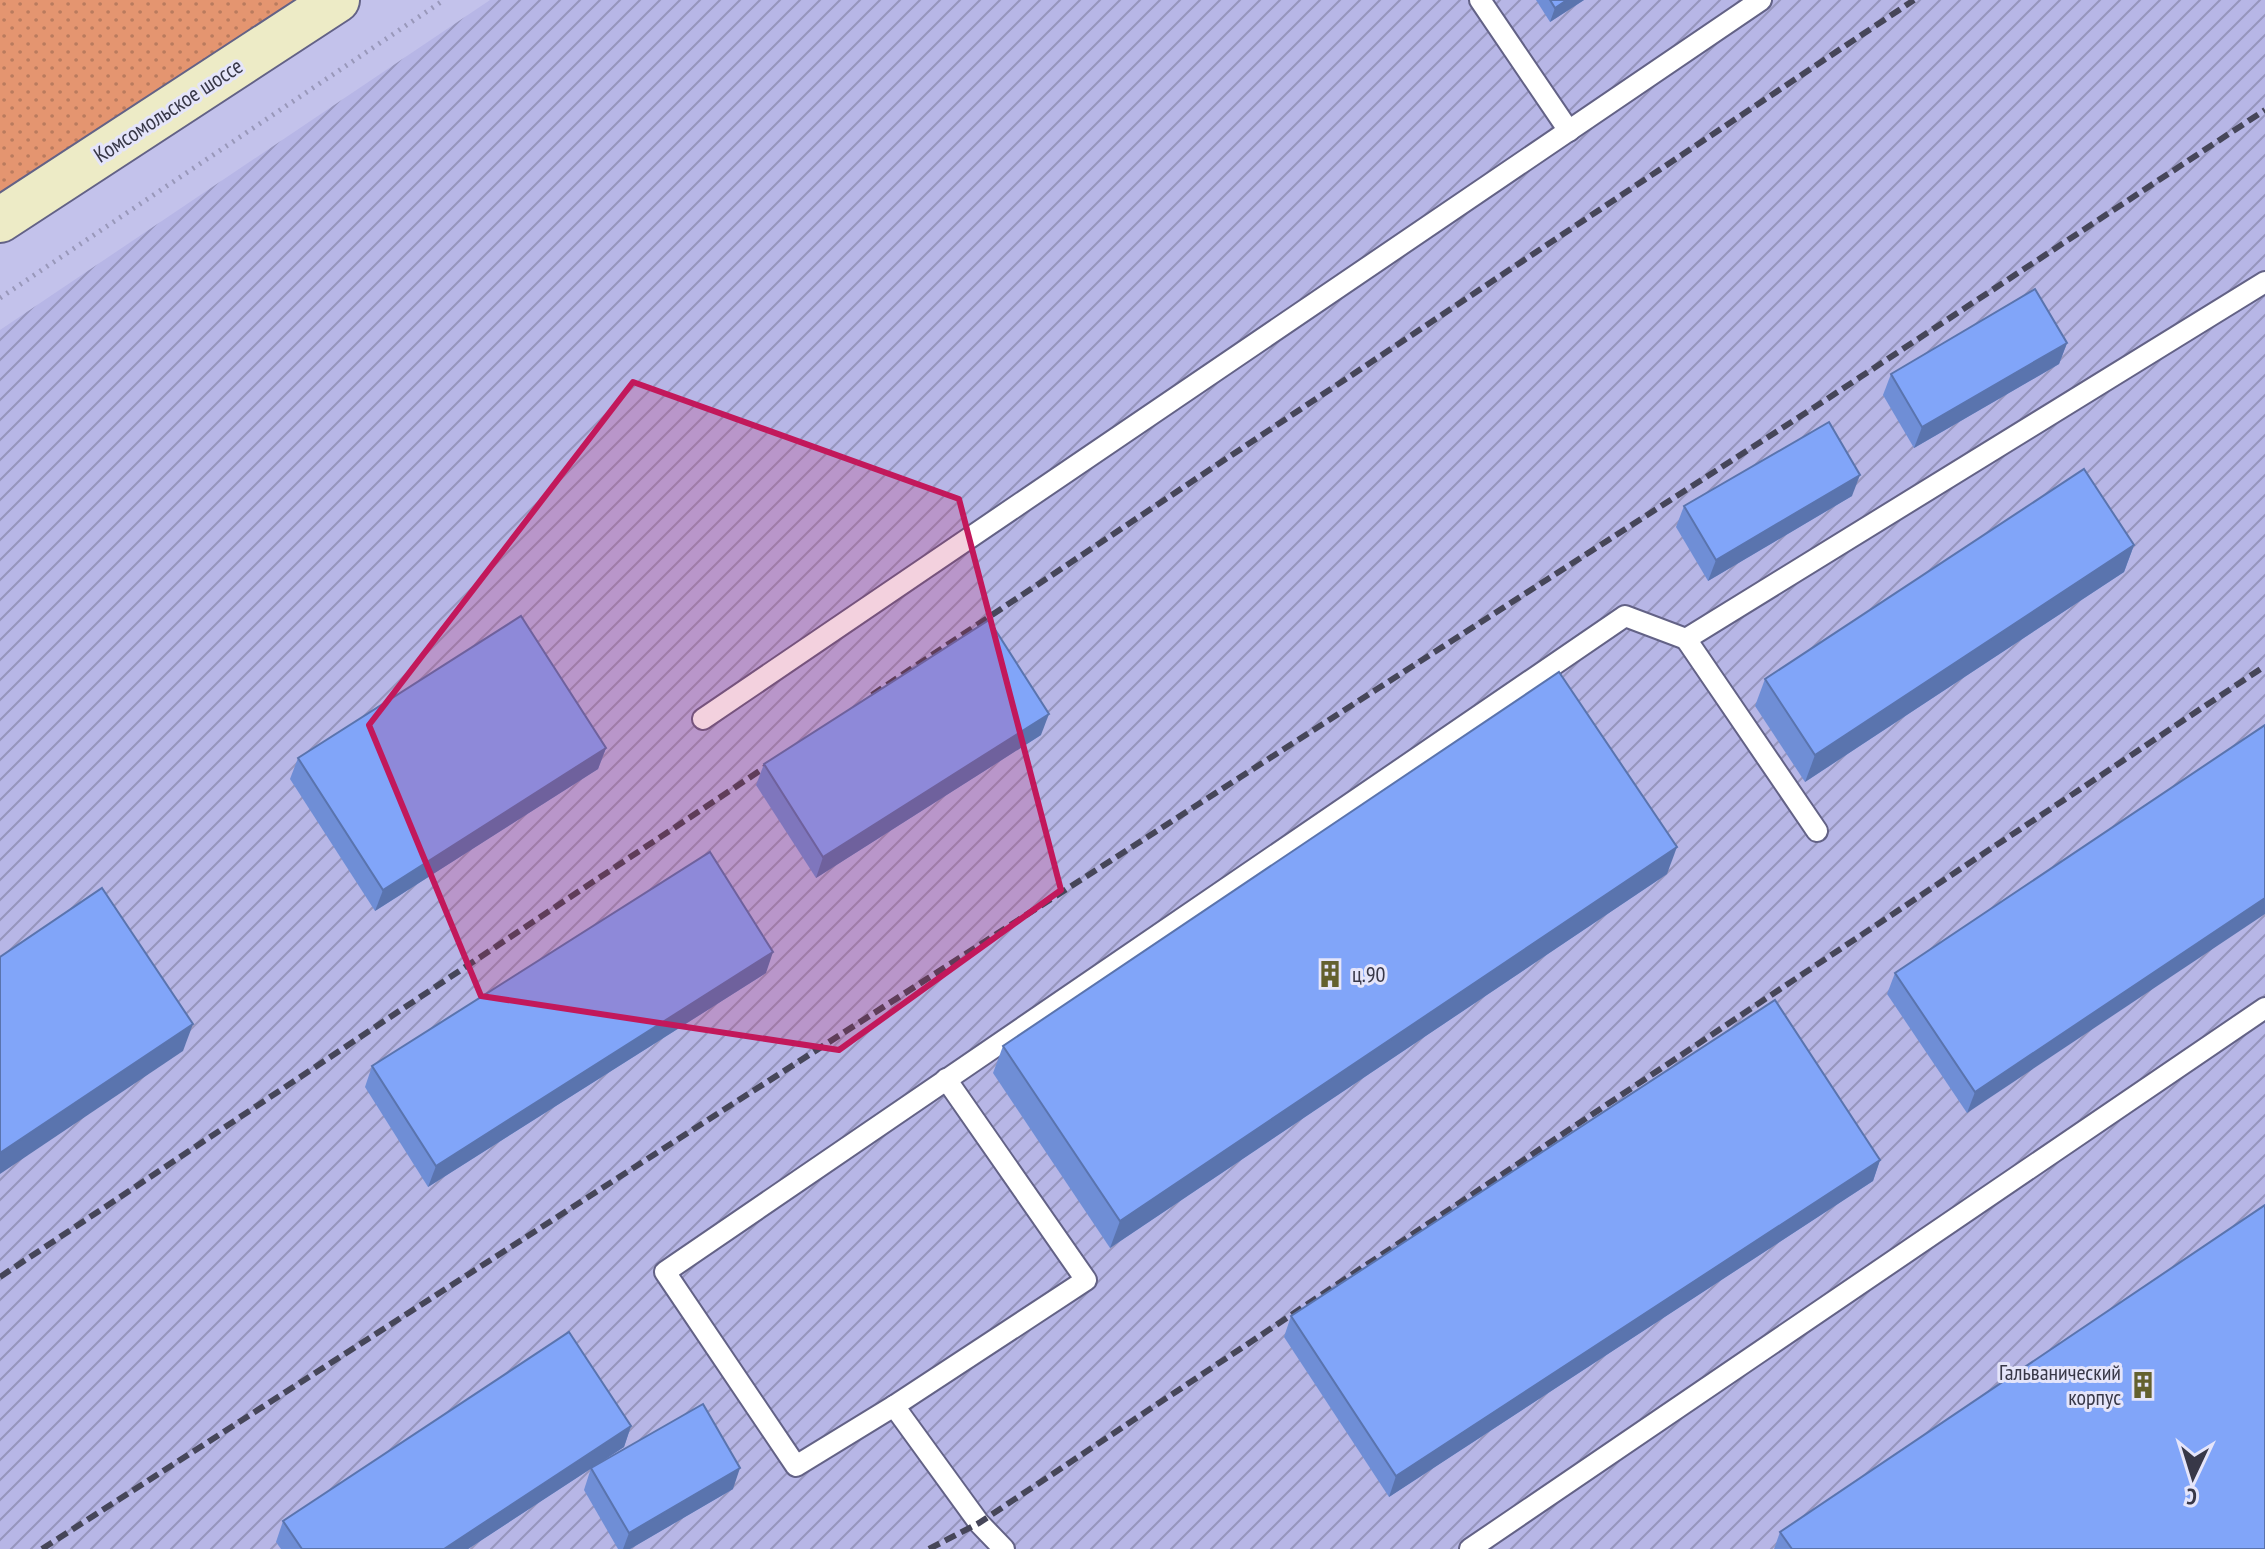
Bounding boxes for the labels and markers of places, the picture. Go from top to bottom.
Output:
building icon: ц.90 [1315,959,1345,989]
place label: ц.90 [1352,960,1386,988]
place label: Гальванический корпус [1999,1358,2121,1411]
building icon: Гальванический корпус [2128,1370,2158,1400]

